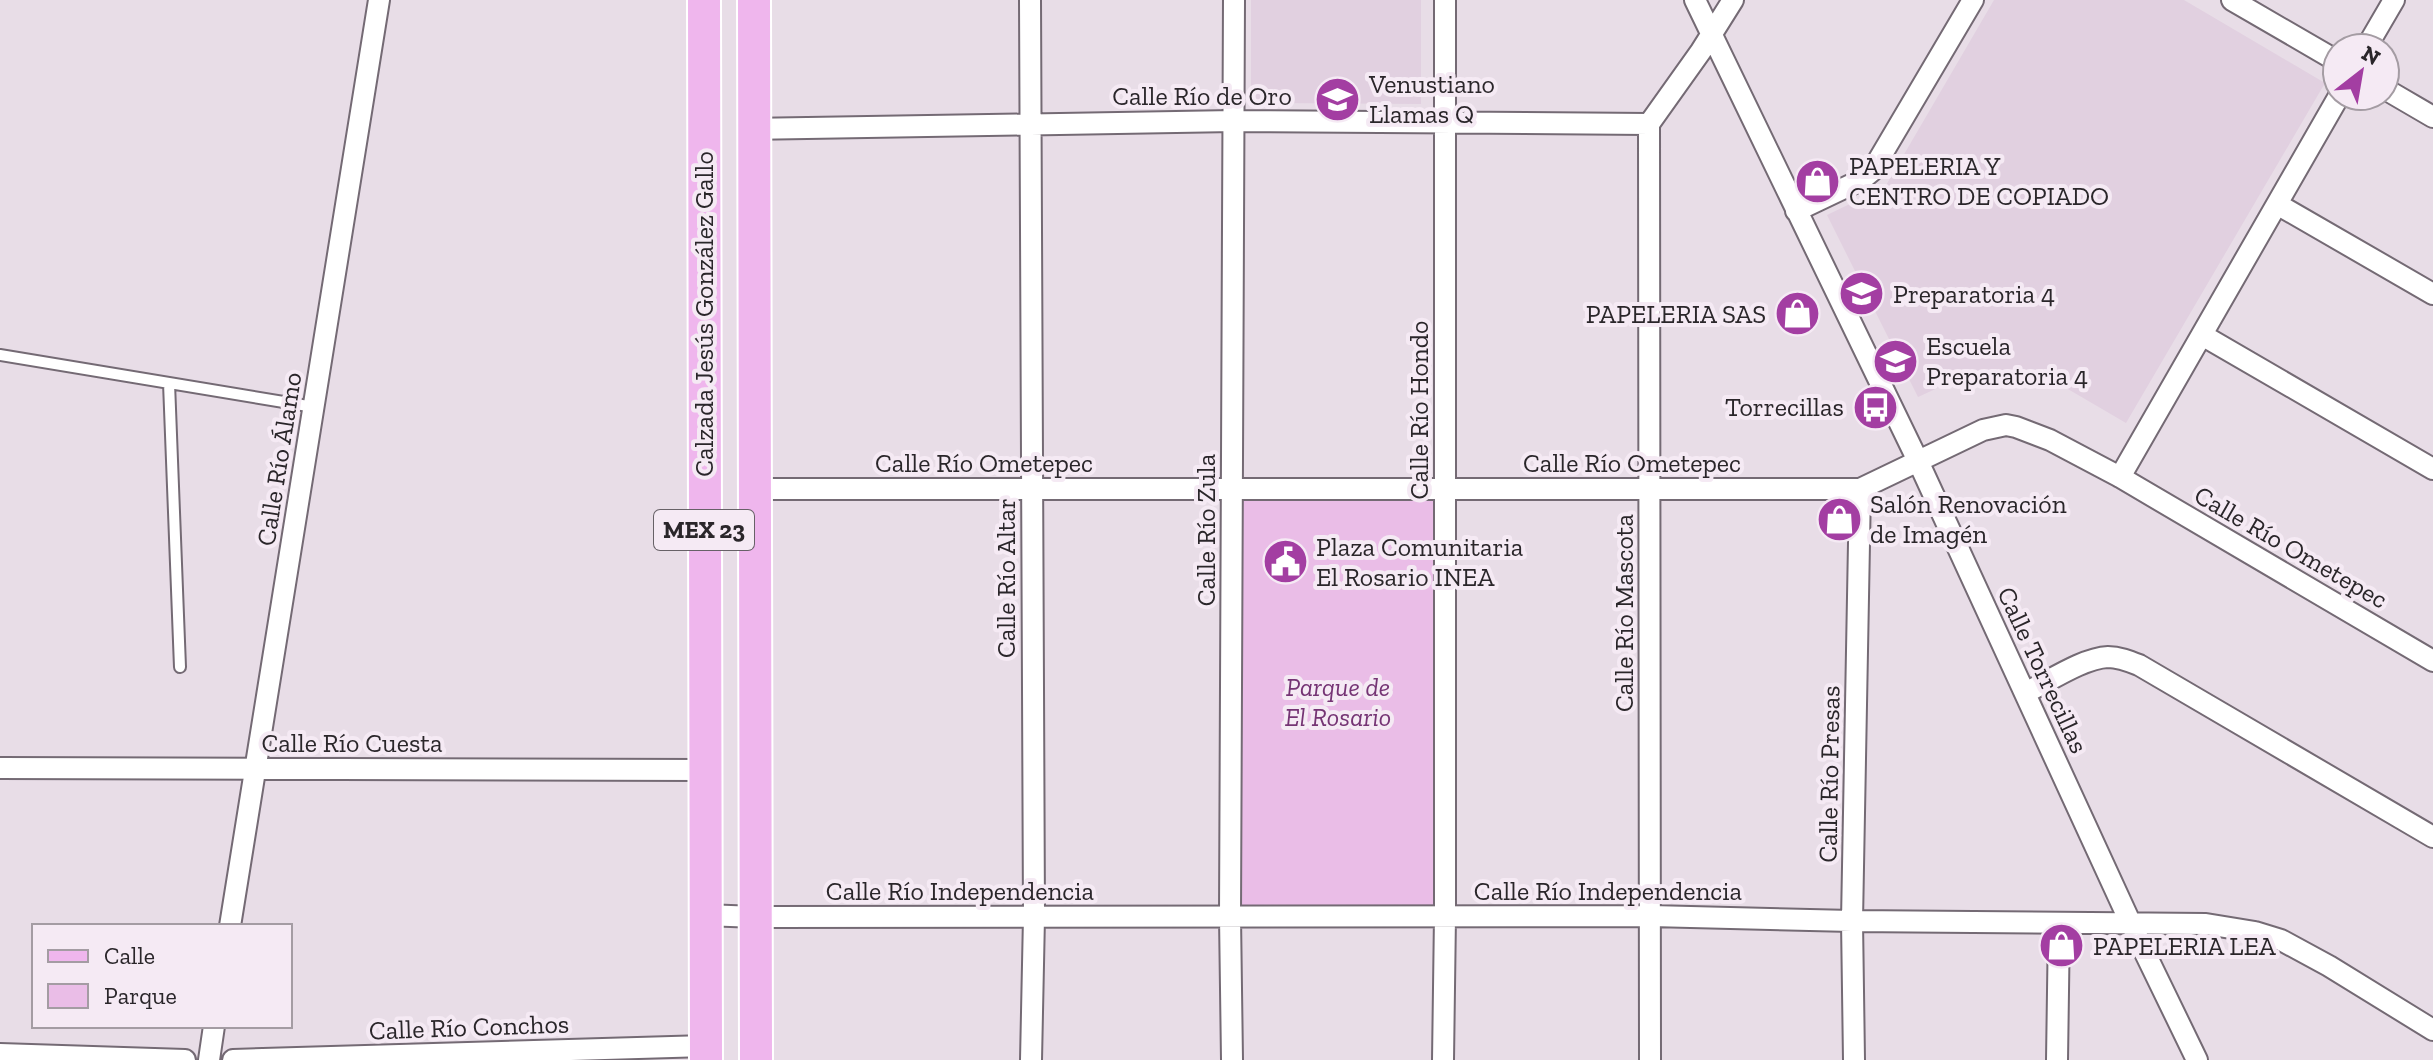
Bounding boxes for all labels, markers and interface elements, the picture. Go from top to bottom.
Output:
north arrow [2321,32,2401,112]
text: N [2357,39,2385,71]
place label: Venustiano Llamas Q [1368,68,1495,130]
school or university icon: Venustiano Llamas Q [1314,75,1362,123]
street label: Calle Río de Oro [1112,80,1292,112]
place label: PAPELERIA Y CENTRO DE COPIADO [1849,150,2109,212]
street label: Calzada Jesús González Gallo [688,151,720,477]
shop icon: PAPELERIA Y CENTRO DE COPIADO [1794,157,1842,205]
school or university icon: Preparatoria 4 [1838,270,1886,318]
place label: Preparatoria 4 [1893,278,2055,310]
shop icon: PAPELERIA SAS [1773,290,1821,338]
place label: PAPELERIA SAS [1586,298,1766,330]
street label: Calle Río Hondo [1403,321,1435,499]
place label: Escuela Preparatoria 4 [1926,330,2088,392]
school or university icon: Escuela Preparatoria 4 [1871,337,1919,385]
street label: Calle Río Álamo [249,370,309,548]
bus stop icon: Torrecillas [1851,383,1899,431]
place label: Torrecillas [1725,391,1844,423]
street label: Calle Río Ometepec [875,447,1093,479]
street label: Calle Río Ometepec [1523,447,1741,479]
street label: Calle Río Zula [1190,453,1222,606]
street label: Calle Río Ometepec [2189,479,2393,615]
place label: Salón Renovación de Imagén [1870,488,2067,550]
shop icon: Salón Renovación de Imagén [1815,495,1863,543]
street label: Calle Río Altar [990,498,1022,658]
road number: MEX 23 [654,510,754,550]
street label: Calle Río Mascota [1608,514,1640,712]
place label: Plaza Comunitaria El Rosario INEA [1316,531,1524,593]
public building icon: Plaza Comunitaria El Rosario INEA [1261,538,1309,586]
street label: Calle Torrecillas [1991,582,2095,758]
park label: Parque de El Rosario [1285,671,1391,733]
street label: Calle Río Presas [1811,685,1847,863]
street label: Calle Río Cuesta [261,727,443,759]
street label: Calle Río Independencia [826,875,1095,907]
street label: Calle Río Independencia [1474,875,1743,907]
shop icon: PAPELERIA LEA [2038,922,2086,970]
legend [32,924,292,1028]
place label: PAPELERIA LEA [2093,930,2277,962]
text: Calle [104,941,155,970]
text: Parque [104,981,177,1010]
street label: Calle Río Conchos [368,1008,570,1046]

